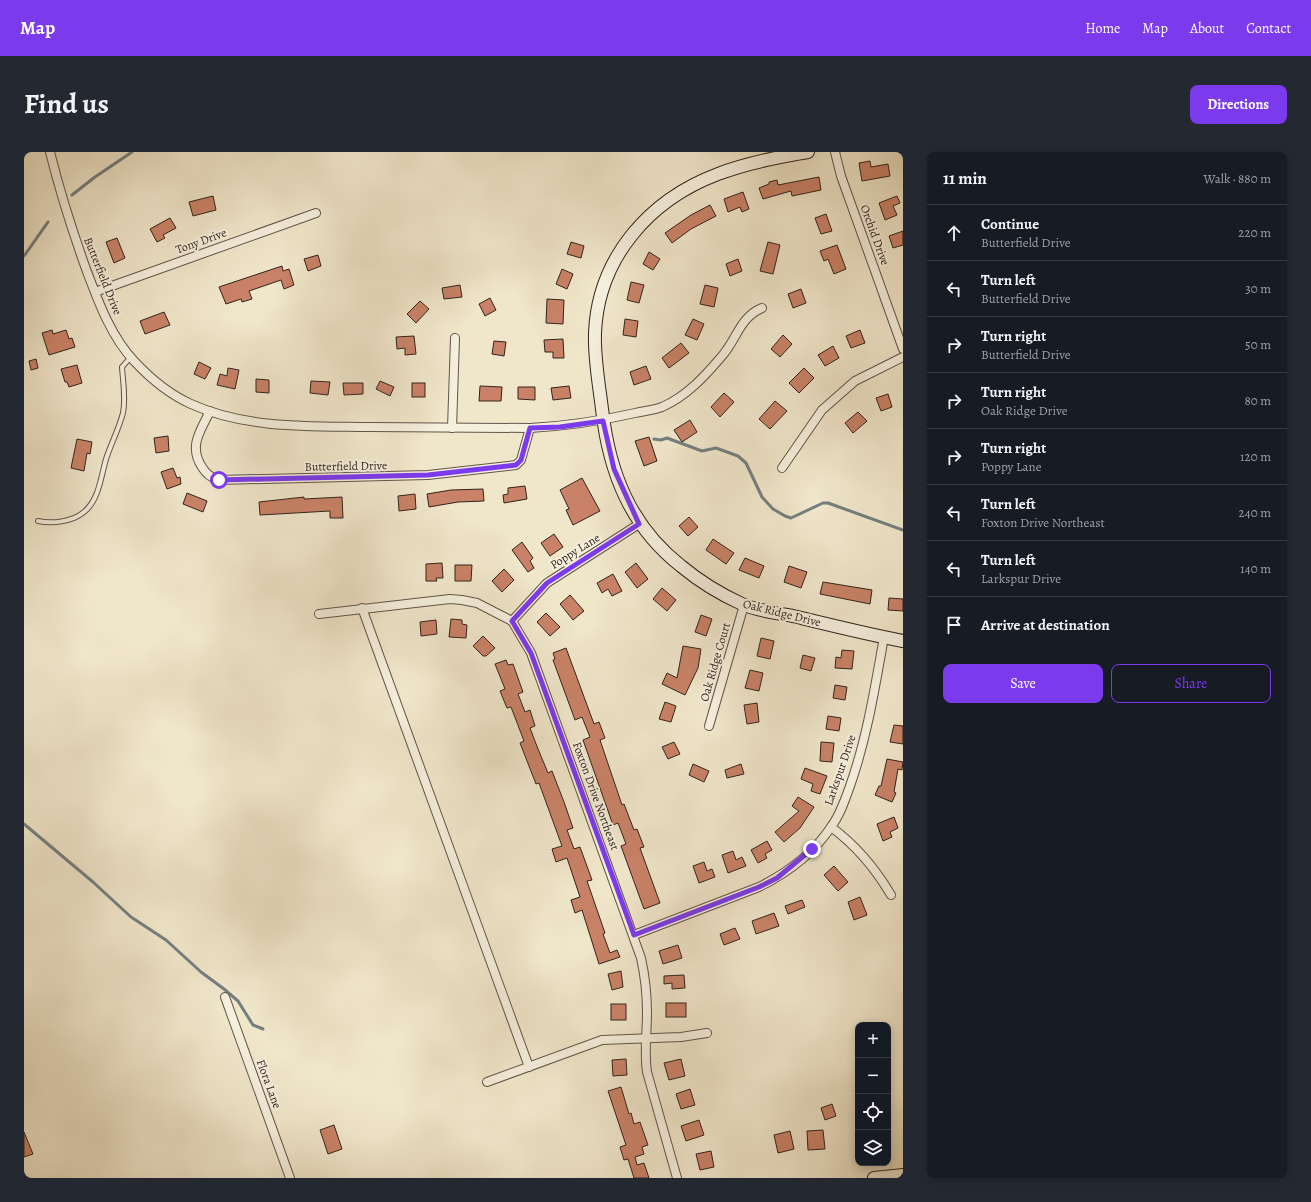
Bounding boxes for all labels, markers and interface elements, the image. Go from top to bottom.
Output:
text: Map [20,15,55,41]
text: Home [1085,19,1120,38]
text: Map [1142,19,1168,38]
text: About [1190,19,1224,38]
text: Contact [1246,19,1291,38]
text: Find us [24,85,109,123]
button: Directions [1190,85,1287,124]
text: 11 min [943,167,987,190]
text: Walk · 880 m [1204,170,1271,187]
street label: Orchid Drive [857,202,893,268]
text: Continue [981,214,1039,234]
icon: ahead [943,222,965,244]
street label: Tony Drive [173,224,229,258]
text: 220 m [1238,224,1271,241]
text: Butterfield Drive [981,234,1071,251]
street label: Butterfield Drive [80,235,126,317]
text: Turn left [981,270,1036,290]
icon: left [943,278,965,300]
text: 30 m [1245,280,1271,297]
text: Butterfield Drive [981,290,1071,307]
text: Turn right [981,326,1046,346]
icon: right [943,334,965,356]
text: 50 m [1245,336,1271,353]
text: Butterfield Drive [981,346,1071,363]
text: Turn right [981,382,1046,402]
icon: right [943,390,965,412]
text: 80 m [1244,392,1271,409]
text: Oak Ridge Drive [981,402,1068,419]
text: Turn right [981,438,1046,458]
icon: right [943,446,965,468]
text: 120 m [1240,448,1271,465]
street label: Butterfield Drive [305,457,387,475]
text: Poppy Lane [981,458,1042,475]
route start [210,471,228,489]
text: Turn left [981,494,1036,514]
icon: left [943,502,965,524]
text: 240 m [1239,504,1271,521]
text: Foxton Drive Northeast [981,514,1105,531]
street label: Poppy Lane [547,529,603,573]
text: Turn left [981,550,1036,570]
icon: left [943,558,965,580]
text: 140 m [1240,560,1271,577]
text: Larkspur Drive [981,570,1061,587]
street label: Oak Ridge Drive [741,596,823,630]
icon: arrive [943,614,965,636]
text: Arrive at destination [981,615,1110,635]
street label: Oak Ridge Court [696,621,734,703]
button: Save [943,664,1103,703]
button: Share [1111,664,1271,703]
street label: Larkspur Drive [820,732,860,808]
street label: Foxton Drive Northeast [569,740,623,852]
route end [803,840,821,858]
map controls [855,1022,891,1166]
button: + [855,1022,891,1058]
street label: Flora Lane [253,1057,285,1111]
button: − [855,1058,891,1094]
button: locate [855,1094,891,1130]
button: layers [855,1130,891,1166]

